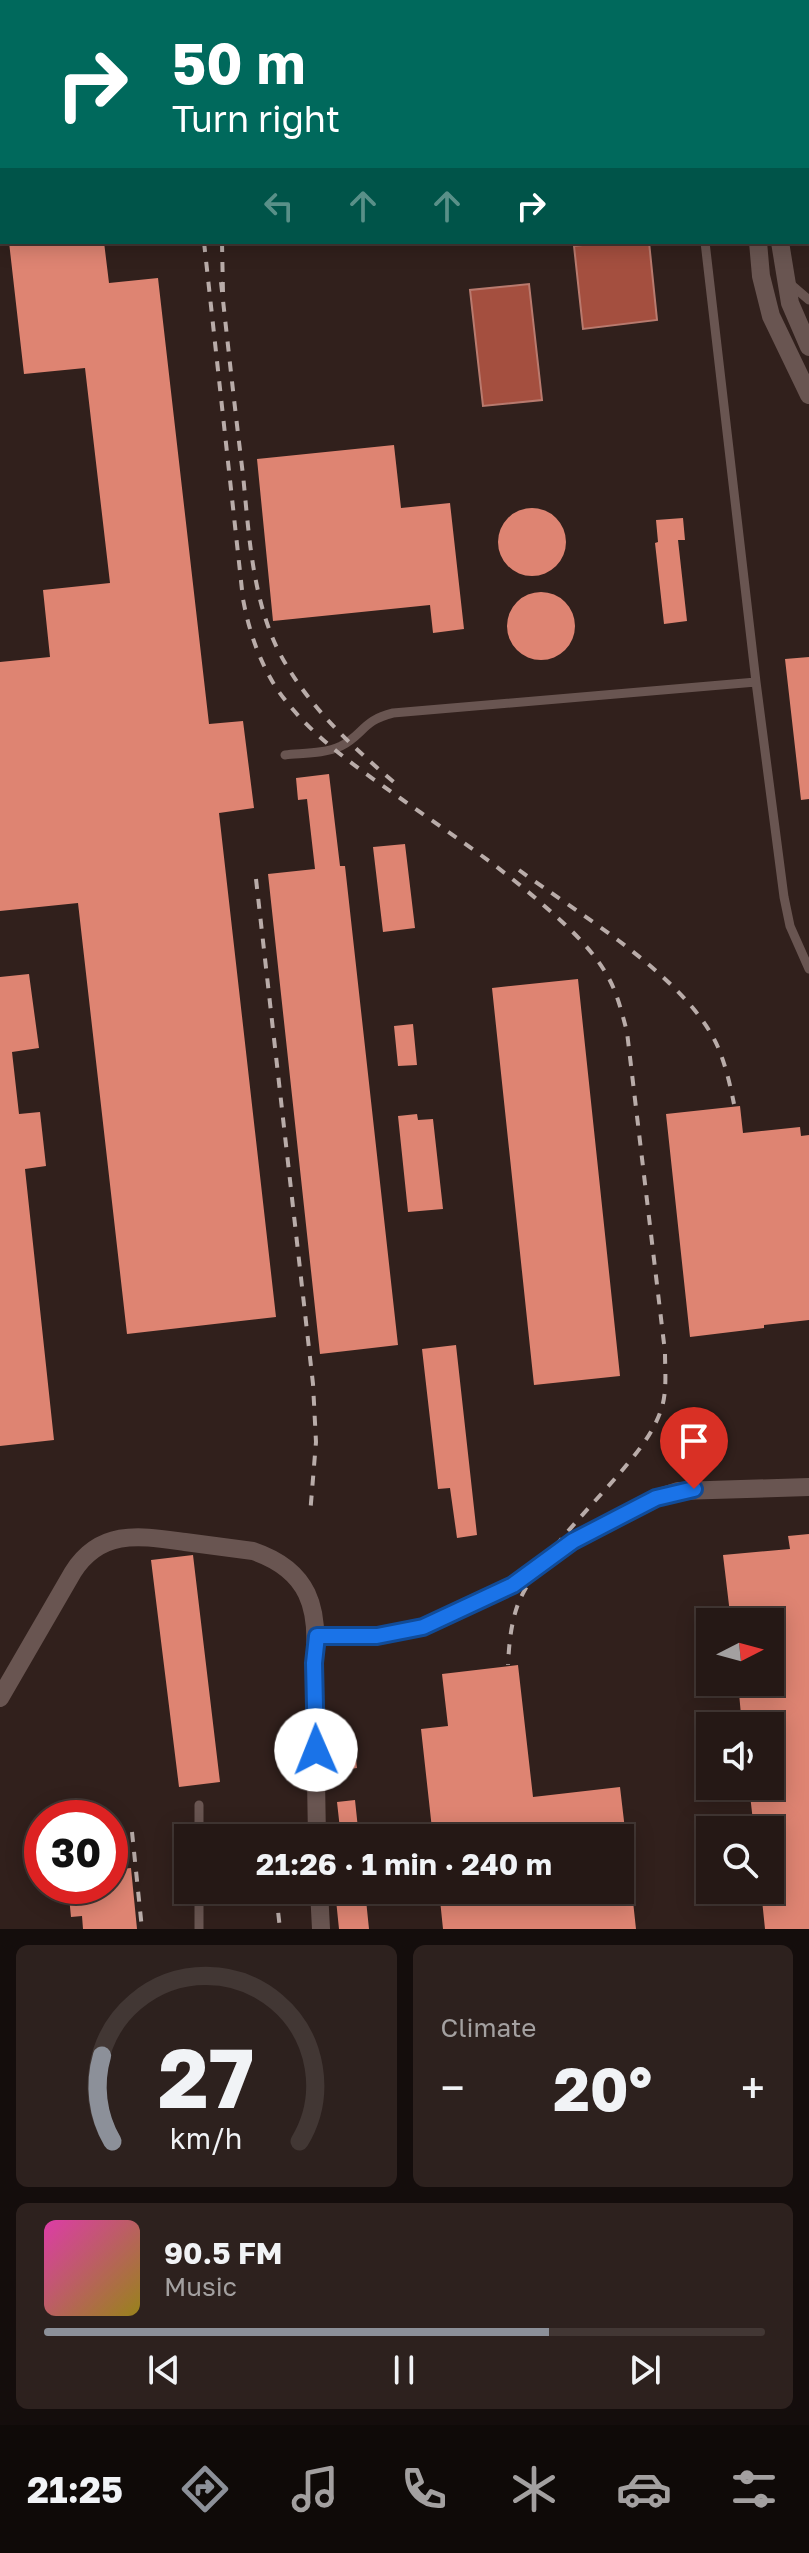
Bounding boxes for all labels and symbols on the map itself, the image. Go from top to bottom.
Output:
pin [660,1407,728,1489]
north arrow [696,1608,784,1696]
position arrow [274,1708,358,1792]
speed limit sign: 30 [24,1800,128,1904]

